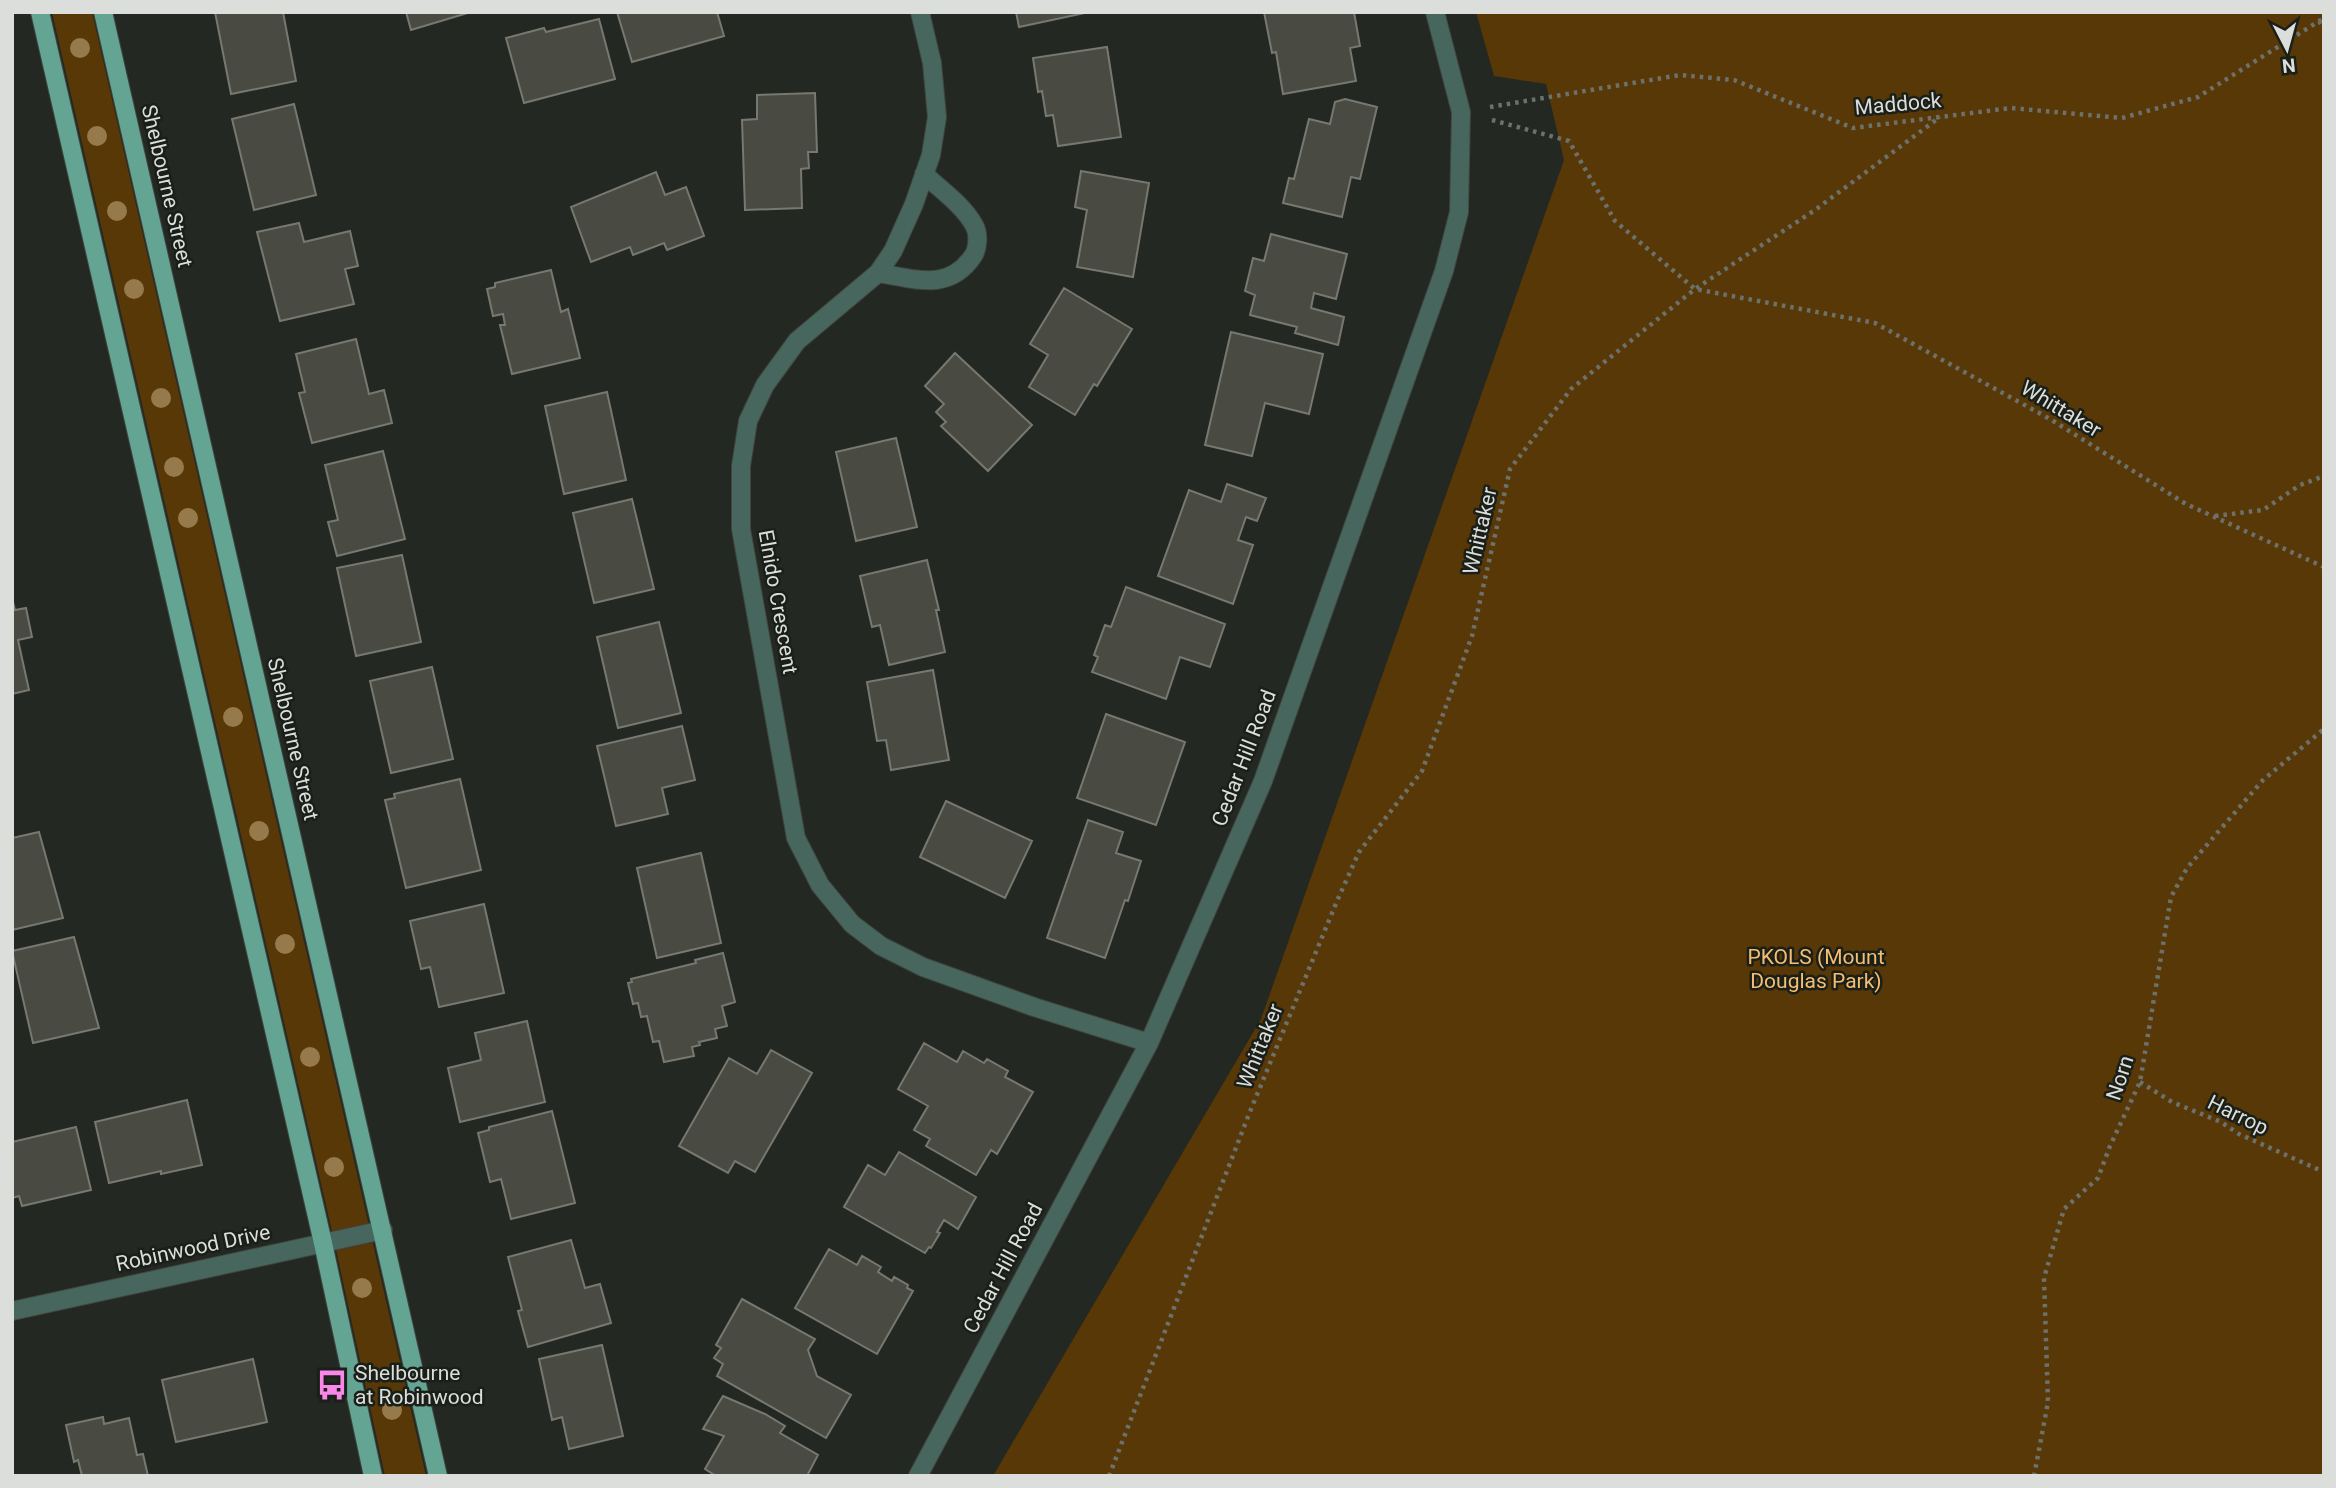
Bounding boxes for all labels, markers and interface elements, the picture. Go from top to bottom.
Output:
north arrow [2252,14,2322,84]
text: N [2281,53,2297,78]
street label: Maddock [1854,88,1943,120]
street label: Shelbourne Street [137,102,197,270]
street label: Whittaker [2017,376,2105,442]
street label: Whittaker [1458,485,1502,577]
street label: Elnido Crescent [754,528,803,676]
street label: Shelbourne Street [263,655,323,823]
street label: Cedar Hill Road [1207,686,1281,830]
park label: PKOLS (Mount Douglas Park) [1747,945,1885,993]
street label: Whittaker [1232,1000,1288,1092]
street label: Norn [2102,1053,2138,1103]
street label: Harrop [2204,1090,2272,1140]
street label: Cedar Hill Road [959,1199,1047,1337]
street label: Robinwood Drive [114,1220,272,1276]
place label: Shelbourne at Robinwood [355,1361,484,1409]
bus stop icon: Shelbourne at Robinwood [315,1368,349,1402]

